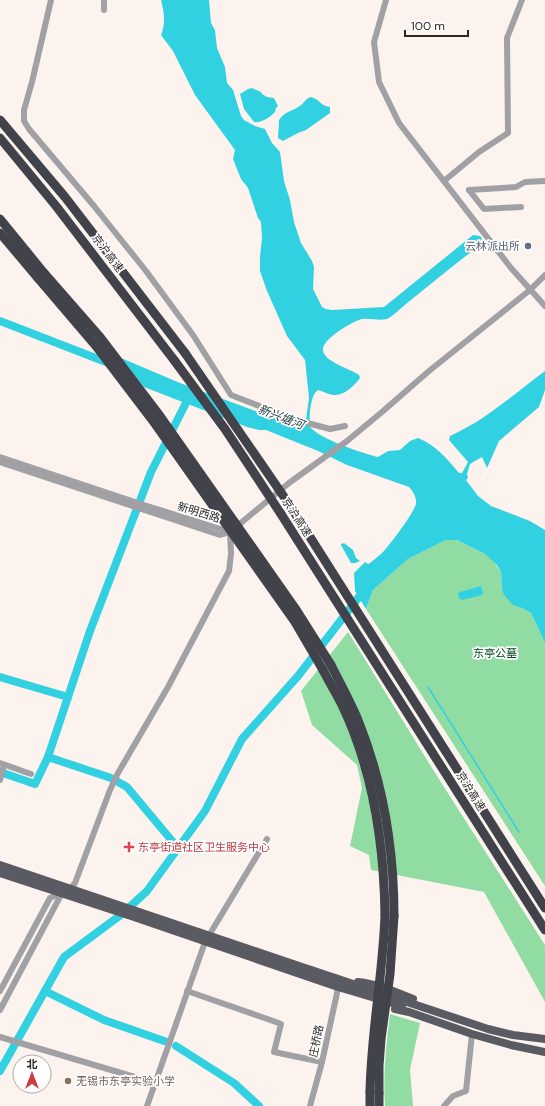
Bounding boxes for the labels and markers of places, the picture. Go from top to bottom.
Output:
place label: 云林派出所 [465,239,520,253]
marker: 云林派出所 [523,241,533,251]
place label: 东亭街道社区卫生服务中心 [138,840,270,854]
marker: 东亭街道社区卫生服务中心 [123,841,135,853]
place label: 无锡市东亭实验小学 [76,1074,175,1088]
marker: 无锡市东亭实验小学 [63,1076,73,1086]

